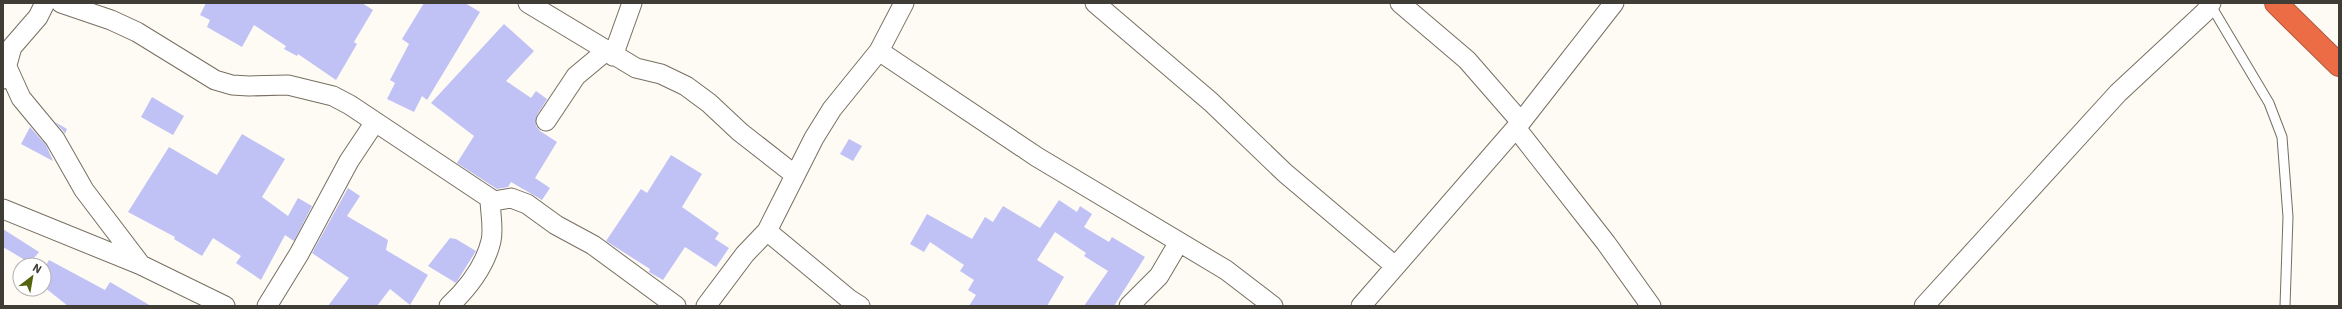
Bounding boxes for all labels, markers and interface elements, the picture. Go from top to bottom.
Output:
north arrow [12,257,52,297]
text: N [30,260,44,276]

